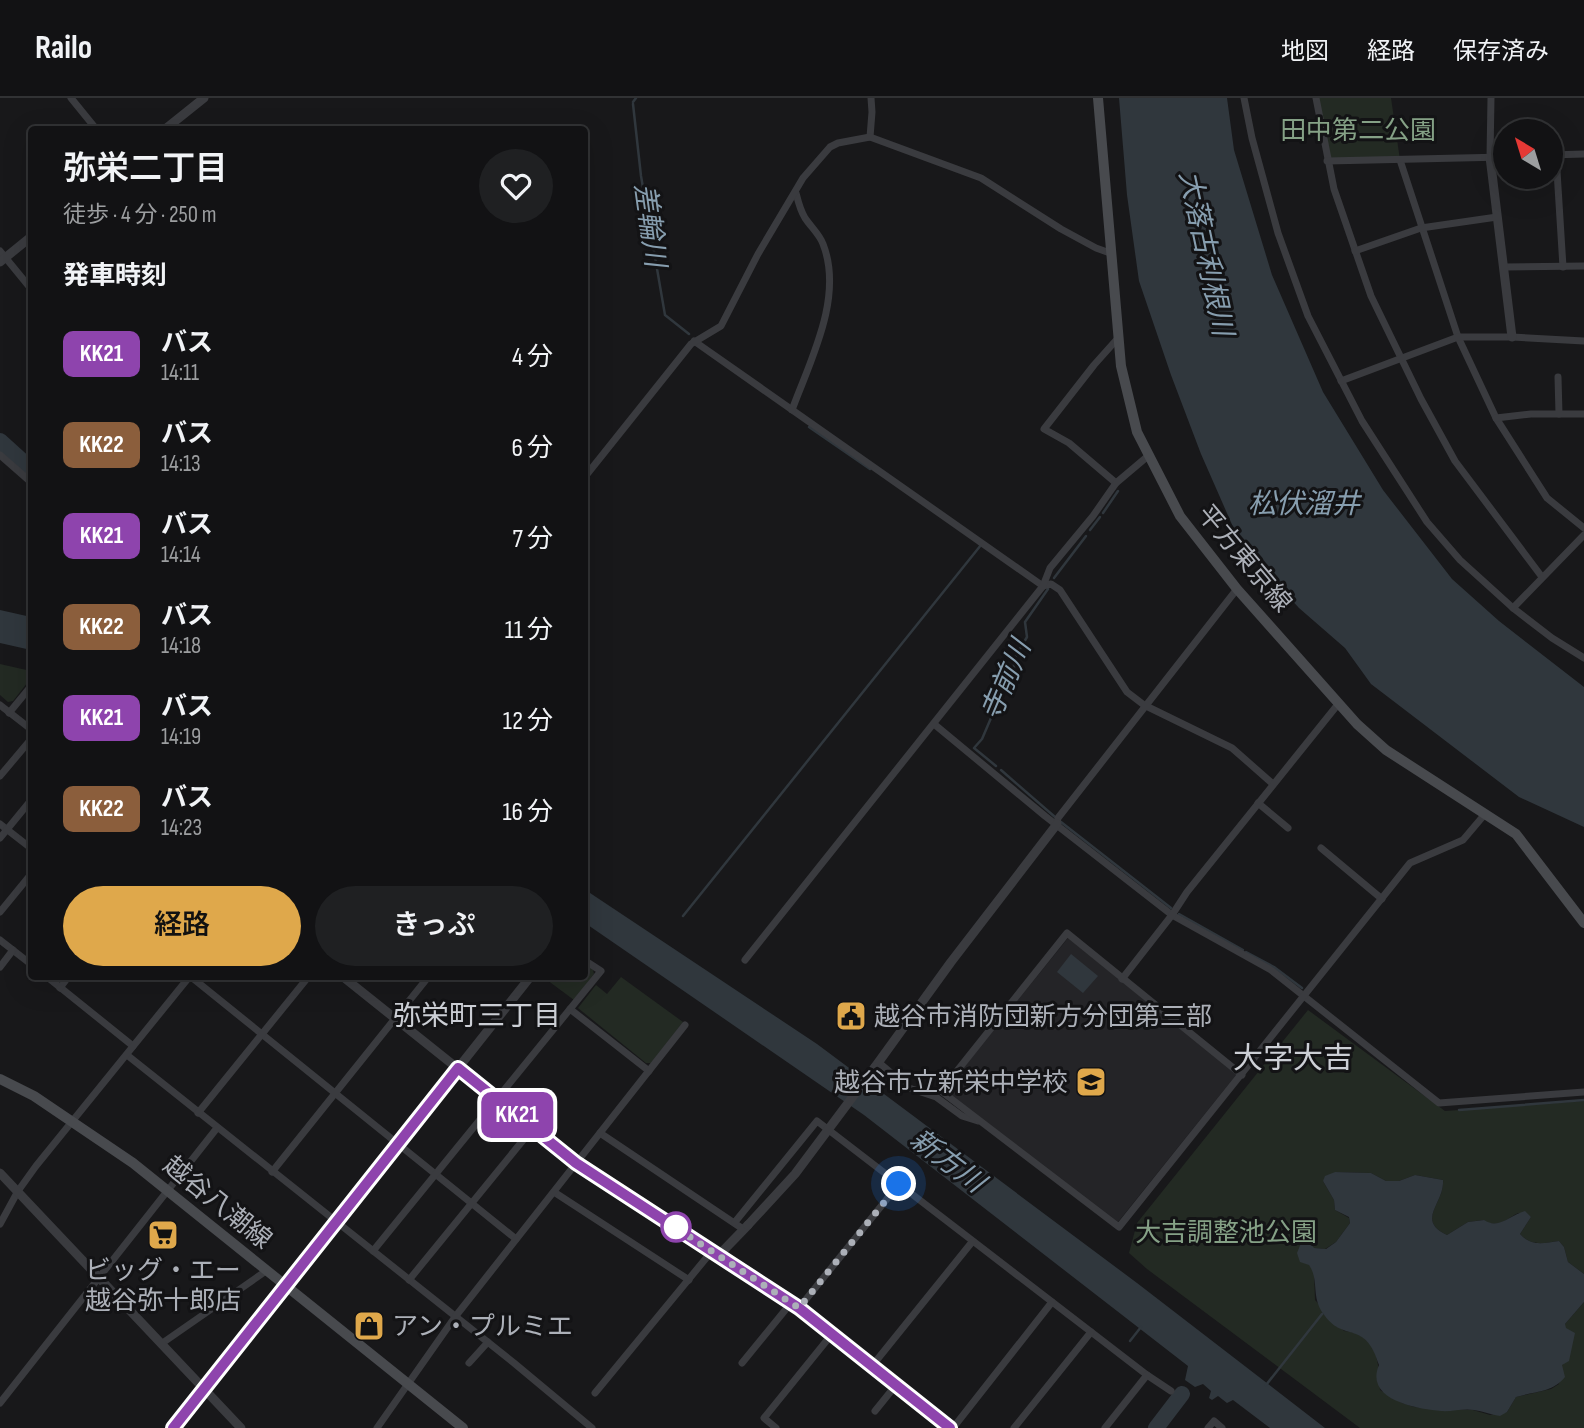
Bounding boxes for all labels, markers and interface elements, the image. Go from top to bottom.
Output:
text: Railo [35,28,92,68]
text: 地図 [1281,37,1329,66]
text: 経路 [1367,37,1415,66]
text: 保存済み [1453,37,1549,66]
park label: 田中第二公園 [1280,116,1436,147]
north arrow [1493,119,1563,189]
map controls [1493,119,1563,189]
text: 弥栄二丁目 [63,149,228,189]
button: heart [479,149,553,223]
water label: 大落古利根川 [1172,168,1240,342]
water label: 差輪川 [627,181,672,272]
text: 徒歩 · 4 分 · 250 m [63,201,216,229]
text: 発車時刻 [63,261,167,292]
text: バス [161,328,213,359]
text: KK21 [80,339,123,368]
text: 4 分 [512,342,553,373]
text: 14:11 [161,359,199,387]
text: バス [161,419,213,450]
text: KK22 [79,430,124,459]
text: 6 分 [511,433,553,464]
text: 14:13 [161,450,201,478]
water label: 松伏溜井 [1248,488,1363,521]
street label: 平方東京線 [1190,499,1298,619]
text: バス [161,510,213,541]
text: KK21 [80,521,123,550]
text: 7 分 [512,524,553,555]
text: 14:14 [161,541,201,569]
text: バス [161,601,213,632]
text: KK22 [79,612,124,641]
text: 11 分 [505,615,553,646]
text: 14:18 [161,632,201,660]
water label: 寺前川 [975,633,1039,726]
text: バス [161,692,213,723]
text: KK21 [80,703,123,732]
text: 12 分 [503,706,553,737]
text: 14:19 [161,723,201,751]
text: バス [161,783,213,814]
text: KK22 [79,794,124,823]
text: 16 分 [502,797,553,828]
text: 14:23 [161,814,202,842]
button: 経路 [63,886,301,966]
button: きっぷ [315,886,553,966]
public building icon: 越谷市消防団新方分団第三部 [834,999,868,1033]
district label: 弥栄町三丁目 [393,1000,561,1033]
place label: 越谷市消防団新方分団第三部 [874,1002,1212,1033]
district label: 大字大吉 [1233,1041,1353,1077]
school or university icon: 越谷市立新栄中学校 [1074,1065,1108,1099]
place label: 越谷市立新栄中学校 [834,1068,1068,1099]
line badge: KK21 [468,1092,566,1138]
text: KK21 [495,1100,539,1129]
water label: 新方川 [904,1123,993,1201]
street label: 越谷八潮線 [157,1150,277,1256]
your location [881,1166,916,1201]
unlabelled marker [661,1212,691,1242]
supermarket icon: ビッグ・エー 越谷弥十郎店 [146,1218,180,1252]
park label: 大吉調整池公園 [1135,1218,1317,1249]
place label: ビッグ・エー 越谷弥十郎店 [85,1256,241,1317]
shop icon: アン・プルミエ [352,1309,386,1343]
place label: アン・プルミエ [392,1312,573,1343]

